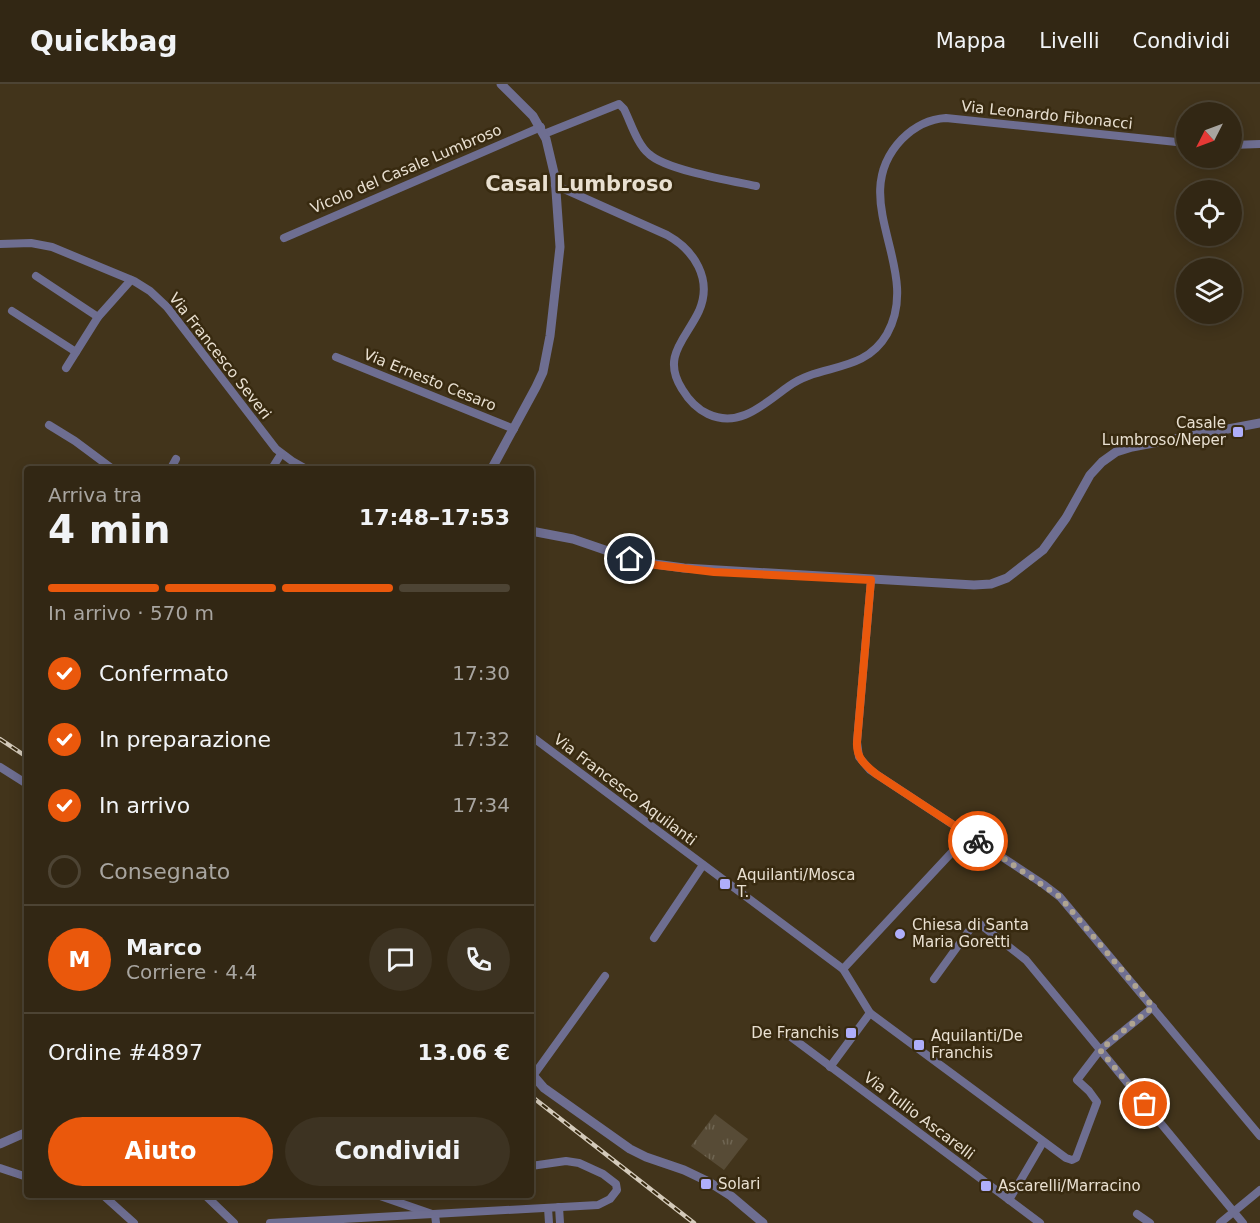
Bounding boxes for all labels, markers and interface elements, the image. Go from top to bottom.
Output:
text: Quickbag [30,25,178,58]
text: Mappa [936,29,1006,53]
text: Livelli [1039,29,1100,53]
text: Condividi [1133,29,1230,53]
street label: Via Leonardo Fibonacci [960,97,1134,133]
north arrow [1176,102,1242,168]
map controls [1176,102,1242,324]
street label: Vicolo del Casale Lumbroso [308,120,504,218]
district label: Casal Lumbroso [485,172,673,196]
button: locate [1176,180,1242,246]
button: layers [1176,258,1242,324]
street label: Via Francesco Severi [165,289,275,423]
street label: Via Ernesto Cesaro [361,345,499,415]
place label: Casale Lumbroso/Neper [1102,414,1227,449]
marker: Casale Lumbroso/Neper [1231,425,1245,439]
text: Arriva tra [48,483,142,507]
text: 17:48–17:53 [359,505,510,530]
text: 4 min [48,507,170,552]
pin [604,533,655,584]
icon: home [613,542,646,575]
text: In arrivo · 570 m [48,601,214,625]
icon: check [48,657,81,690]
text: Confermato [99,661,229,686]
text: 17:30 [452,661,510,685]
icon: check [48,723,81,756]
text: In preparazione [99,727,271,752]
text: 17:32 [452,727,510,751]
street label: Via Francesco Aquilanti [550,730,700,850]
icon: check [48,789,81,822]
text: In arrivo [99,793,190,818]
text: 17:34 [452,793,510,817]
courier [948,811,1008,871]
icon: bike [962,825,995,858]
text: Consegnato [99,859,230,884]
place label: Aquilanti/Mosca T. [736,866,856,901]
marker: Aquilanti/Mosca T. [718,877,732,891]
place label: Chiesa di Santa Maria Goretti [912,916,1029,951]
marker: Chiesa di Santa Maria Goretti [893,927,907,941]
button: chat [369,928,432,991]
button: phone [447,928,510,991]
text: Marco [126,935,202,960]
text: M [69,947,90,972]
text: Corriere · 4.4 [126,960,257,984]
place label: De Franchis [751,1024,839,1042]
marker: De Franchis [844,1026,858,1040]
place label: Aquilanti/De Franchis [931,1027,1023,1062]
marker: Aquilanti/De Franchis [912,1038,926,1052]
text: Ordine #4897 [48,1040,203,1065]
text: 13.06 € [417,1040,510,1065]
street label: Via Tullio Ascarelli [860,1068,978,1164]
pin [1119,1078,1170,1129]
icon: bag [1128,1087,1161,1120]
button: Aiuto [48,1117,273,1186]
button: Condividi [285,1117,510,1186]
place label: Solari [718,1175,760,1193]
marker: Solari [699,1177,713,1191]
place label: Ascarelli/Marracino [998,1177,1141,1195]
marker: Ascarelli/Marracino [979,1179,993,1193]

